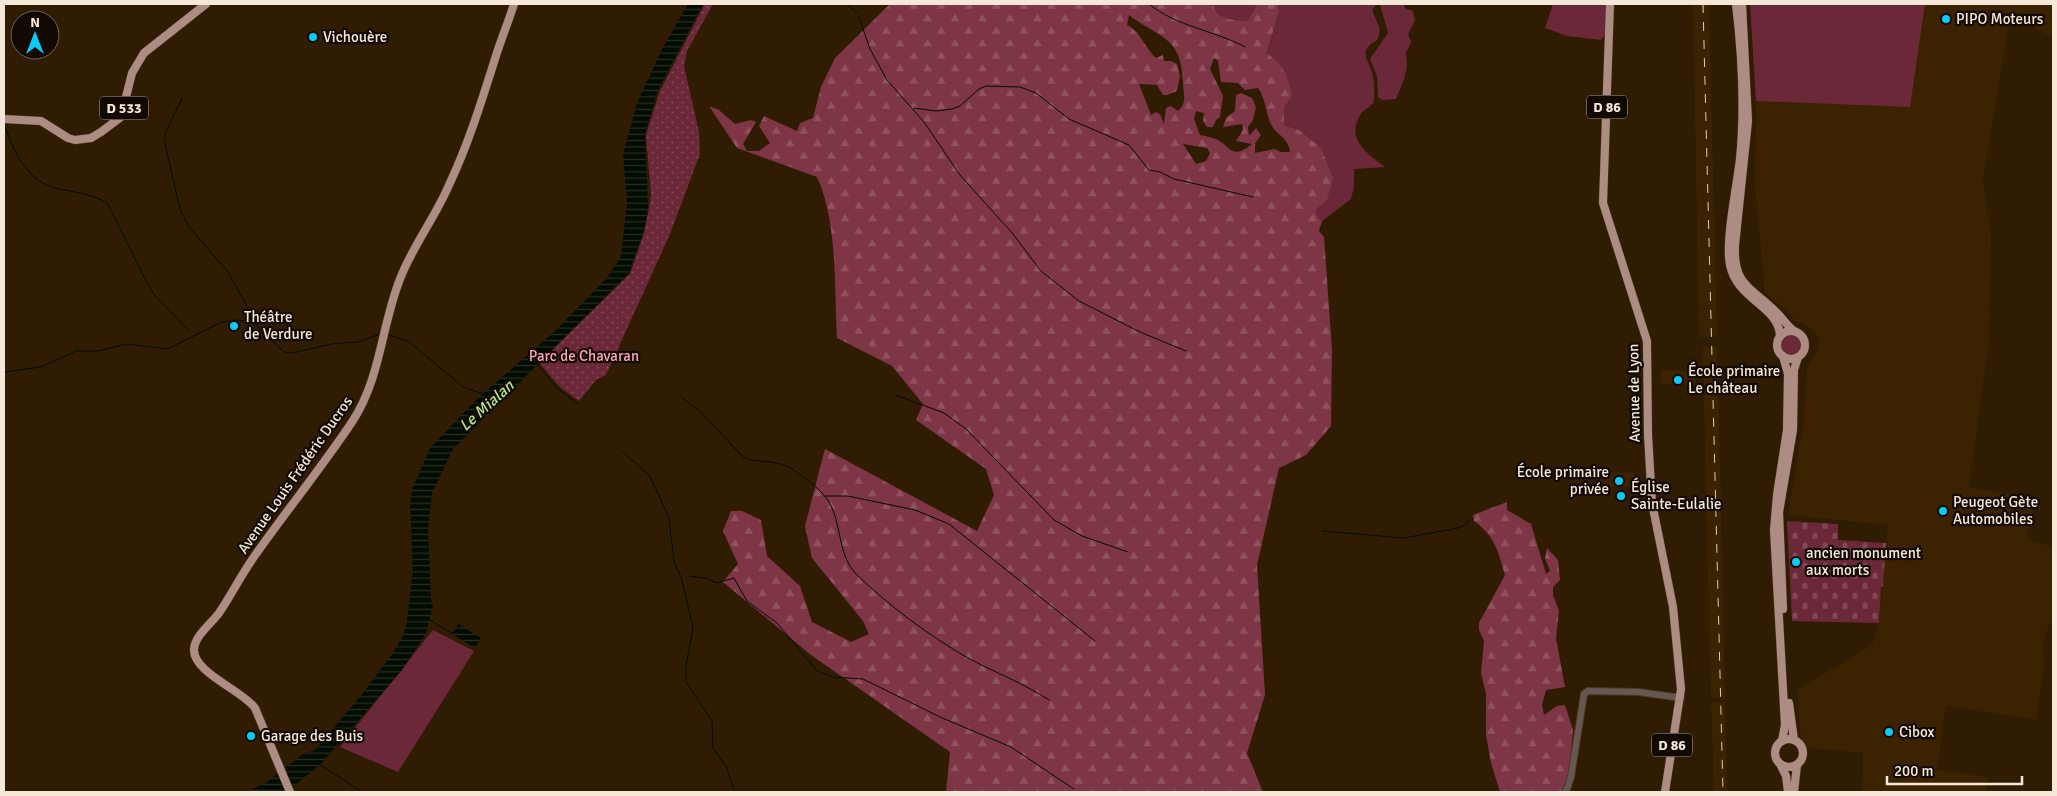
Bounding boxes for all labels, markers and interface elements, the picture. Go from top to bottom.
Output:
north arrow [10,10,60,60]
place label: PIPO Moteurs [1956,10,2044,28]
marker: PIPO Moteurs [1940,13,1952,25]
text: N [30,14,40,31]
place label: Vichouère [323,28,387,46]
marker: Vichouère [307,31,319,43]
road number: D 86 [1587,95,1627,118]
road number: D 533 [100,96,148,120]
place label: Théâtre de Verdure [244,308,312,343]
marker: Théâtre de Verdure [228,320,240,332]
street label: Avenue de Lyon [1624,343,1644,443]
park label: Parc de Chavaran [529,347,639,365]
place label: École primaire Le château [1688,361,1780,397]
marker: École primaire Le château [1672,374,1684,386]
water label: Le Mialan [455,375,519,435]
street label: Avenue Louis Frédéric Ducros [234,392,357,557]
place label: École primaire privée [1517,462,1609,498]
marker: École primaire privée [1613,475,1625,487]
place label: Église Sainte-Eulalie [1631,477,1722,513]
marker: Église Sainte-Eulalie [1615,490,1627,502]
place label: Peugeot Gète Automobiles [1953,493,2038,528]
marker: Peugeot Gète Automobiles [1937,505,1949,517]
place label: ancien monument aux morts [1806,544,1921,579]
marker: ancien monument aux morts [1790,556,1802,568]
place label: Cibox [1899,723,1935,741]
marker: Cibox [1883,726,1895,738]
place label: Garage des Buis [261,727,364,745]
marker: Garage des Buis [245,730,257,742]
road number: D 86 [1652,734,1692,756]
scale bar [1887,754,2022,786]
text: 200 m [1894,762,1934,780]

